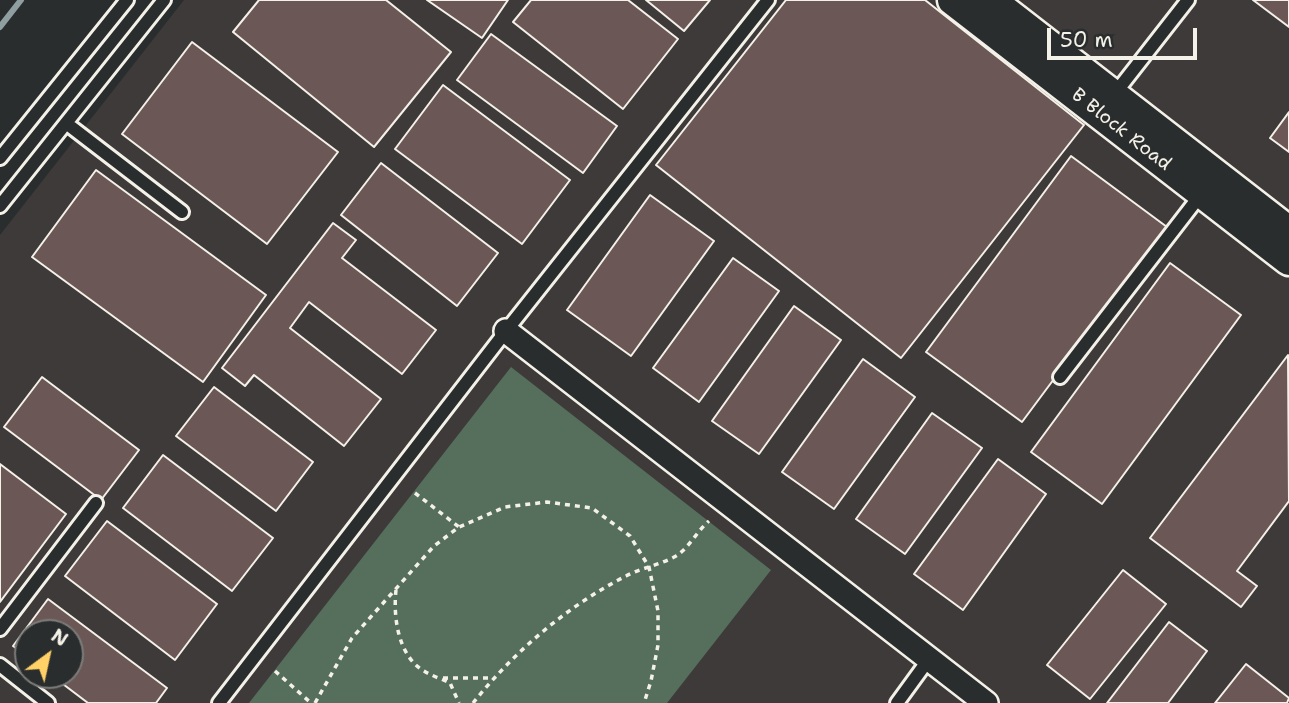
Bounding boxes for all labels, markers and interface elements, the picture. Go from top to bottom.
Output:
scale bar [1051,14,1202,58]
text: 50 m [1060,26,1113,54]
street label: B Block Road [1066,84,1176,176]
north arrow [14,619,84,689]
text: N [46,623,73,652]

